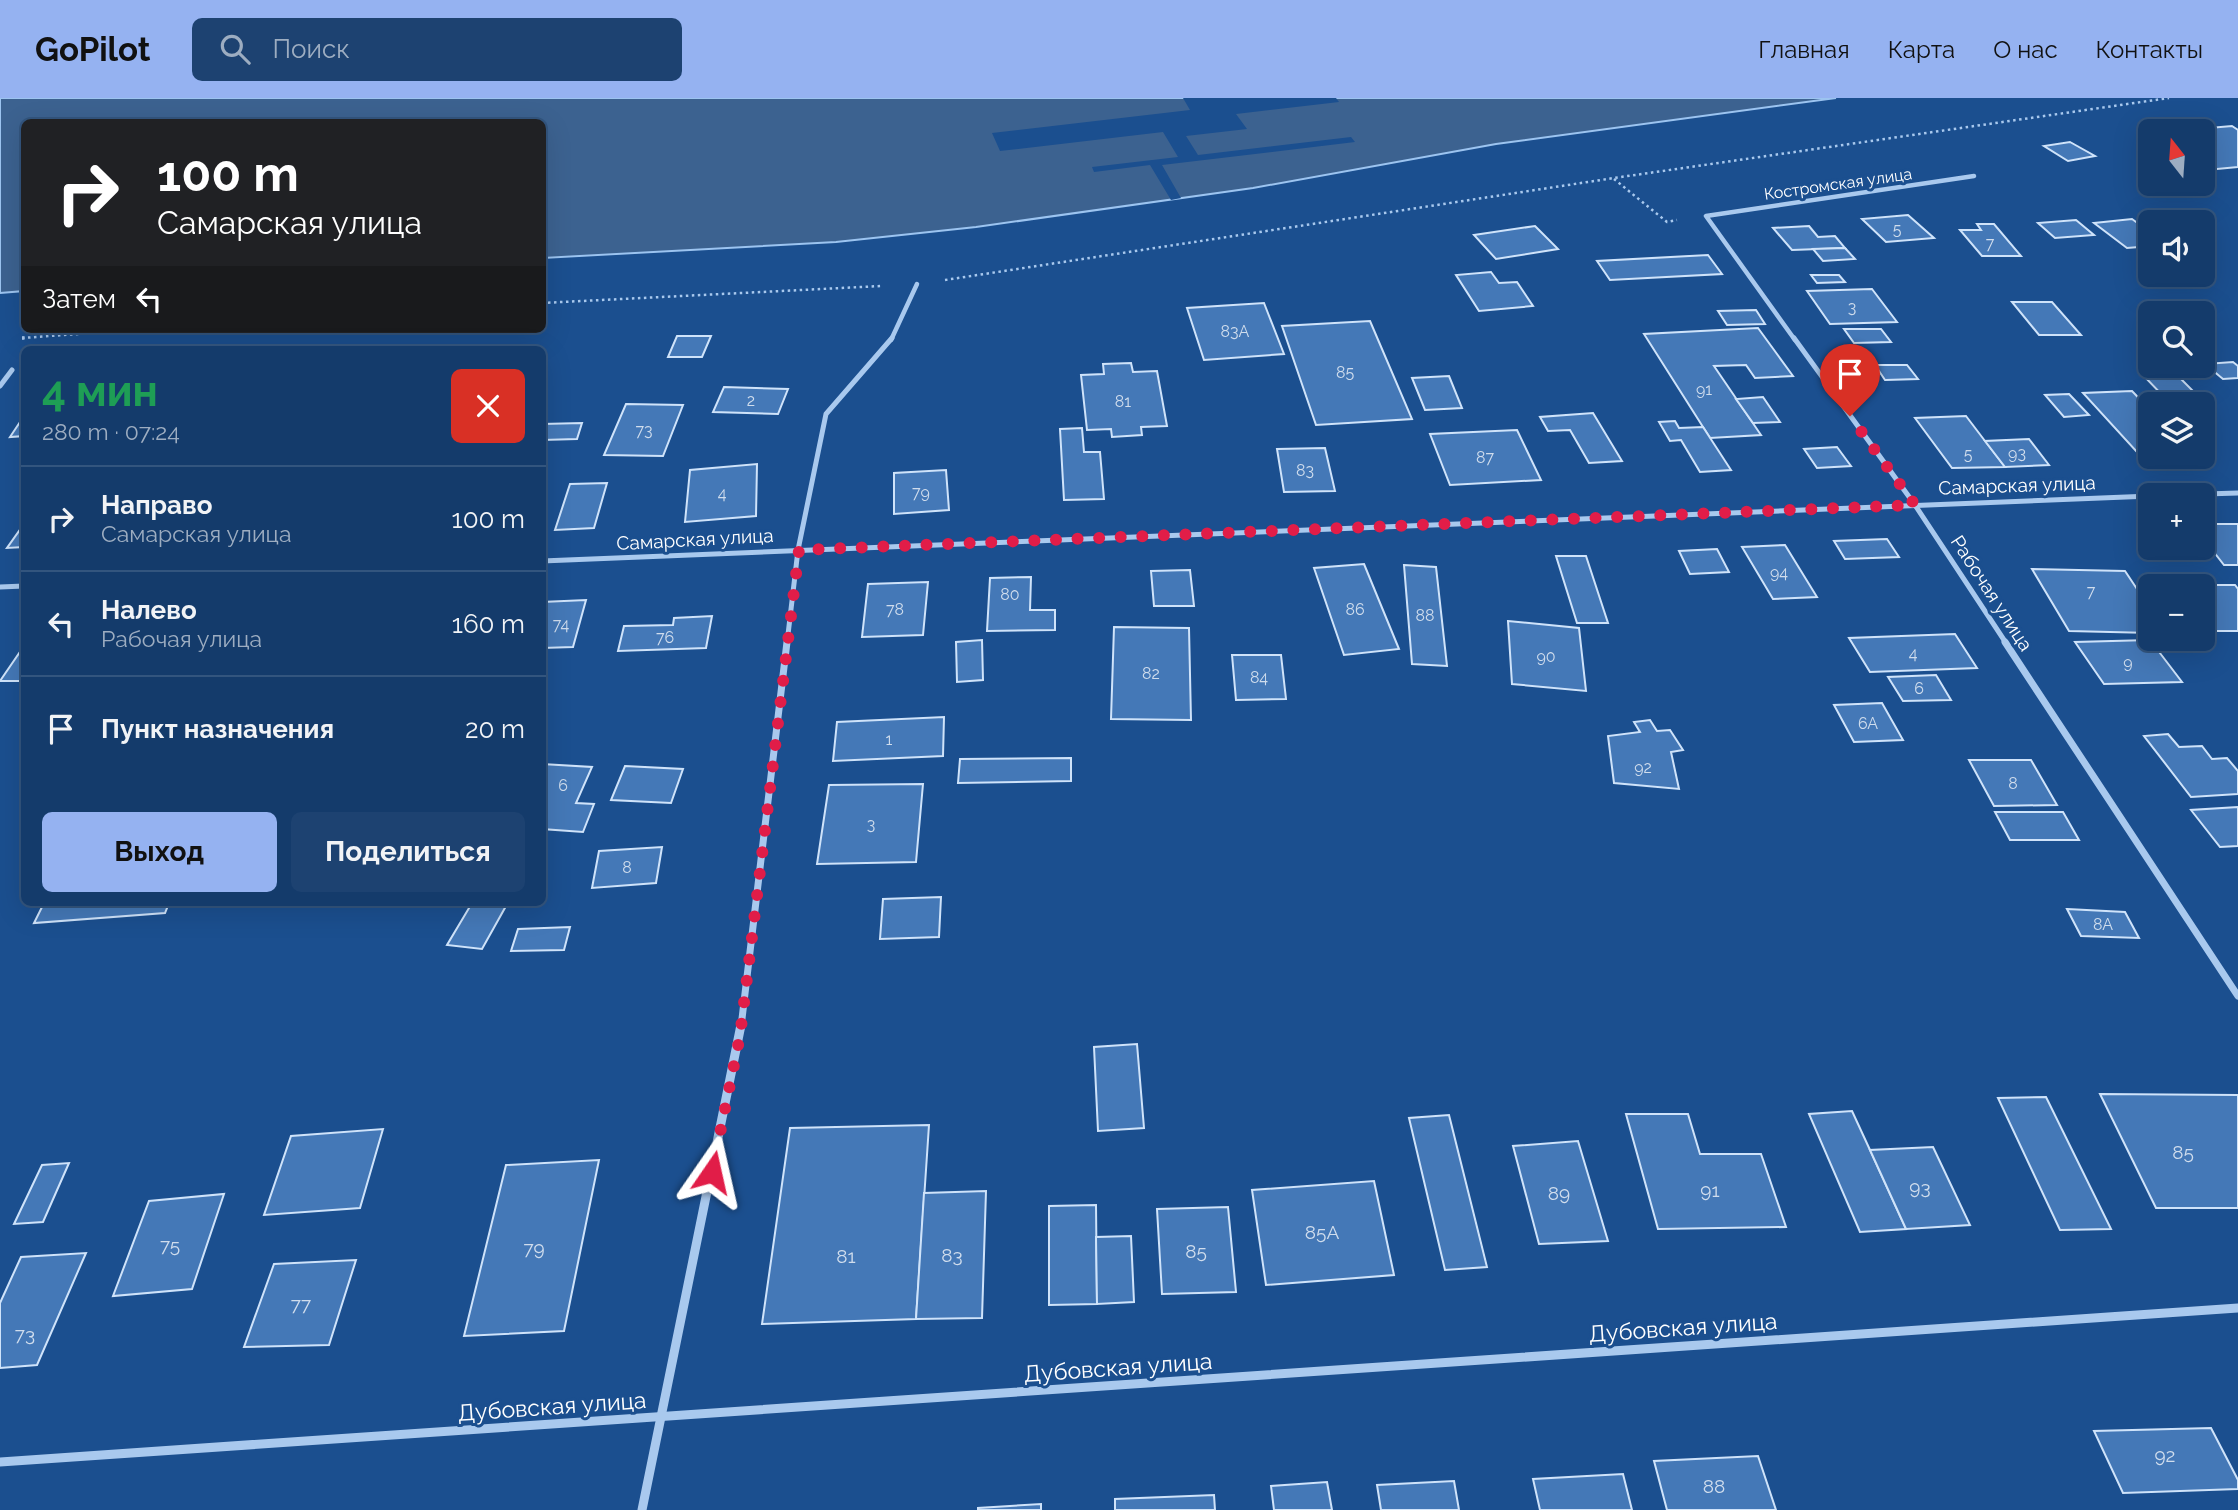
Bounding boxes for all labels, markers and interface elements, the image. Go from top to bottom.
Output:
search box [192,18,682,81]
text: GoPilot [35,30,150,69]
icon: search [216,30,254,68]
text: Поиск [272,34,350,64]
text: Главная [1758,35,1850,64]
text: Карта [1888,35,1955,64]
text: О нас [1993,35,2058,64]
text: Контакты [2096,35,2203,64]
north arrow [2138,119,2216,196]
map controls [2138,119,2215,651]
text: 100 m [157,145,299,202]
icon: right [42,147,133,238]
street label: Костромская улица [1763,164,1913,204]
text: Самарская улица [157,204,422,241]
button: sound [2138,210,2215,287]
house number: 5 [1893,220,1902,239]
house number: 7 [1986,234,1995,253]
icon: left [130,280,168,318]
text: Затем [42,284,116,314]
house number: 3 [1848,298,1856,317]
button: search [2138,301,2215,378]
house number: 83А [1221,322,1250,341]
pin [1820,344,1880,416]
icon: arrive [1831,355,1869,393]
house number: 85 [1336,363,1354,382]
text: 4 мин [42,367,158,416]
button: close [451,369,525,443]
house number: 91 [1696,380,1712,399]
house number: 2 [747,391,755,410]
house number: 81 [1115,392,1131,411]
button: layers [2138,392,2215,469]
text: 280 m · 07:24 [42,418,180,445]
house number: 73 [635,421,653,440]
house number: 93 [2008,444,2026,463]
house number: 5 [1964,445,1973,464]
house number: 87 [1476,448,1494,467]
house number: 83 [1296,461,1314,480]
street label: Самарская улица [1938,471,2096,499]
house number: 79 [912,483,930,502]
button: + [2138,483,2215,560]
house number: 4 [718,484,727,503]
text: Направо [101,490,212,520]
icon: right [42,500,80,538]
text: 100 m [452,504,525,534]
text: Самарская улица [101,520,291,547]
street label: Самарская улица [616,524,774,554]
street label: Рабочая улица [1947,531,2037,655]
house number: 94 [1770,563,1788,582]
button: − [2138,574,2215,651]
house number: 7 [2087,582,2096,601]
house number: 80 [1000,585,1020,604]
text: Налево [101,595,197,625]
house number: 78 [886,600,904,619]
house number: 86 [1345,600,1365,619]
icon: left [42,605,80,643]
house number: 88 [1416,606,1434,625]
text: 160 m [452,609,525,639]
house number: 74 [553,615,569,634]
text: Рабочая улица [101,625,262,652]
house number: 76 [656,628,674,647]
house number: 4 [1909,644,1918,663]
house number: 90 [1536,647,1556,666]
house number: 9 [2123,653,2133,672]
house number: 82 [1142,664,1160,683]
house number: 84 [1250,668,1268,687]
house number: 6 [1914,679,1924,698]
icon: arrive [42,710,80,748]
text: Пункт назначения [101,714,334,744]
text: 20 m [465,714,525,744]
house number: 6А [1858,714,1878,733]
house number: 1 [886,730,893,749]
house number: 92 [1634,758,1652,777]
house number: 8 [2008,774,2018,793]
house number: 6 [558,776,568,795]
button: Выход [42,812,277,892]
button: Поделиться [291,812,525,892]
house number: 3 [867,815,875,834]
house number: 8 [622,858,632,877]
house number: 8А [2093,915,2113,934]
position arrow [675,1135,749,1209]
house number: 85 [2172,1141,2194,1163]
house number: 93 [1909,1176,1931,1198]
house number: 91 [1700,1179,1720,1201]
house number: 89 [1548,1182,1570,1204]
house number: 85А [1305,1221,1339,1243]
house number: 75 [160,1234,180,1256]
house number: 79 [523,1237,545,1259]
house number: 85 [1185,1240,1207,1262]
house number: 83 [941,1244,963,1266]
house number: 81 [836,1245,856,1267]
house number: 77 [291,1293,311,1315]
street label: Дубовская улица [1588,1307,1778,1347]
house number: 73 [15,1323,35,1345]
street label: Дубовская улица [1023,1347,1213,1387]
street label: Дубовская улица [457,1386,647,1426]
house number: 92 [2154,1444,2176,1466]
house number: 88 [1703,1475,1725,1497]

